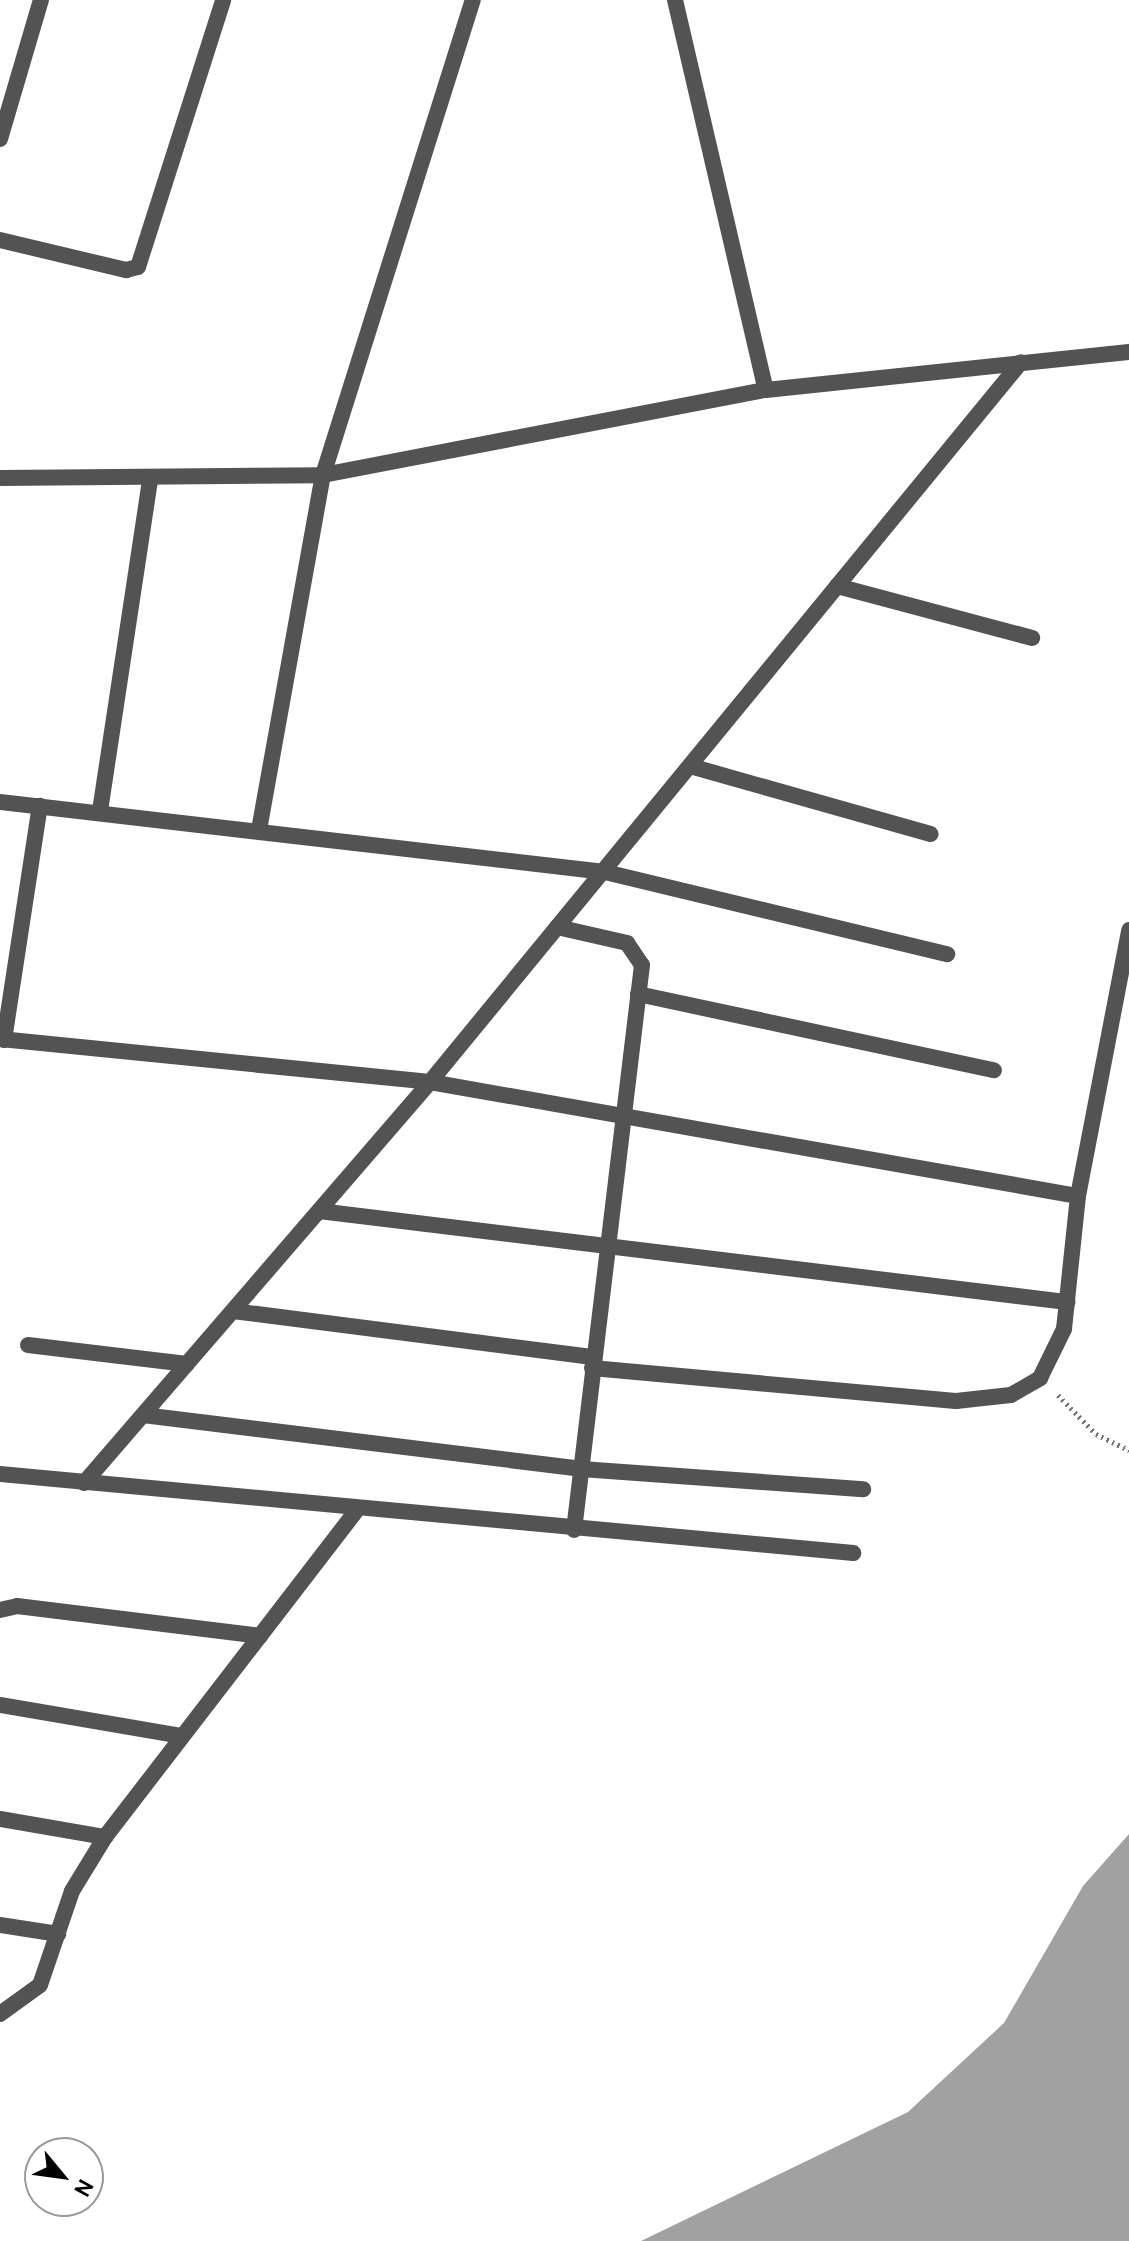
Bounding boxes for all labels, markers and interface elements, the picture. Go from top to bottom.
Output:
north arrow [24,2137,104,2217]
text: N [68,2175,99,2201]

